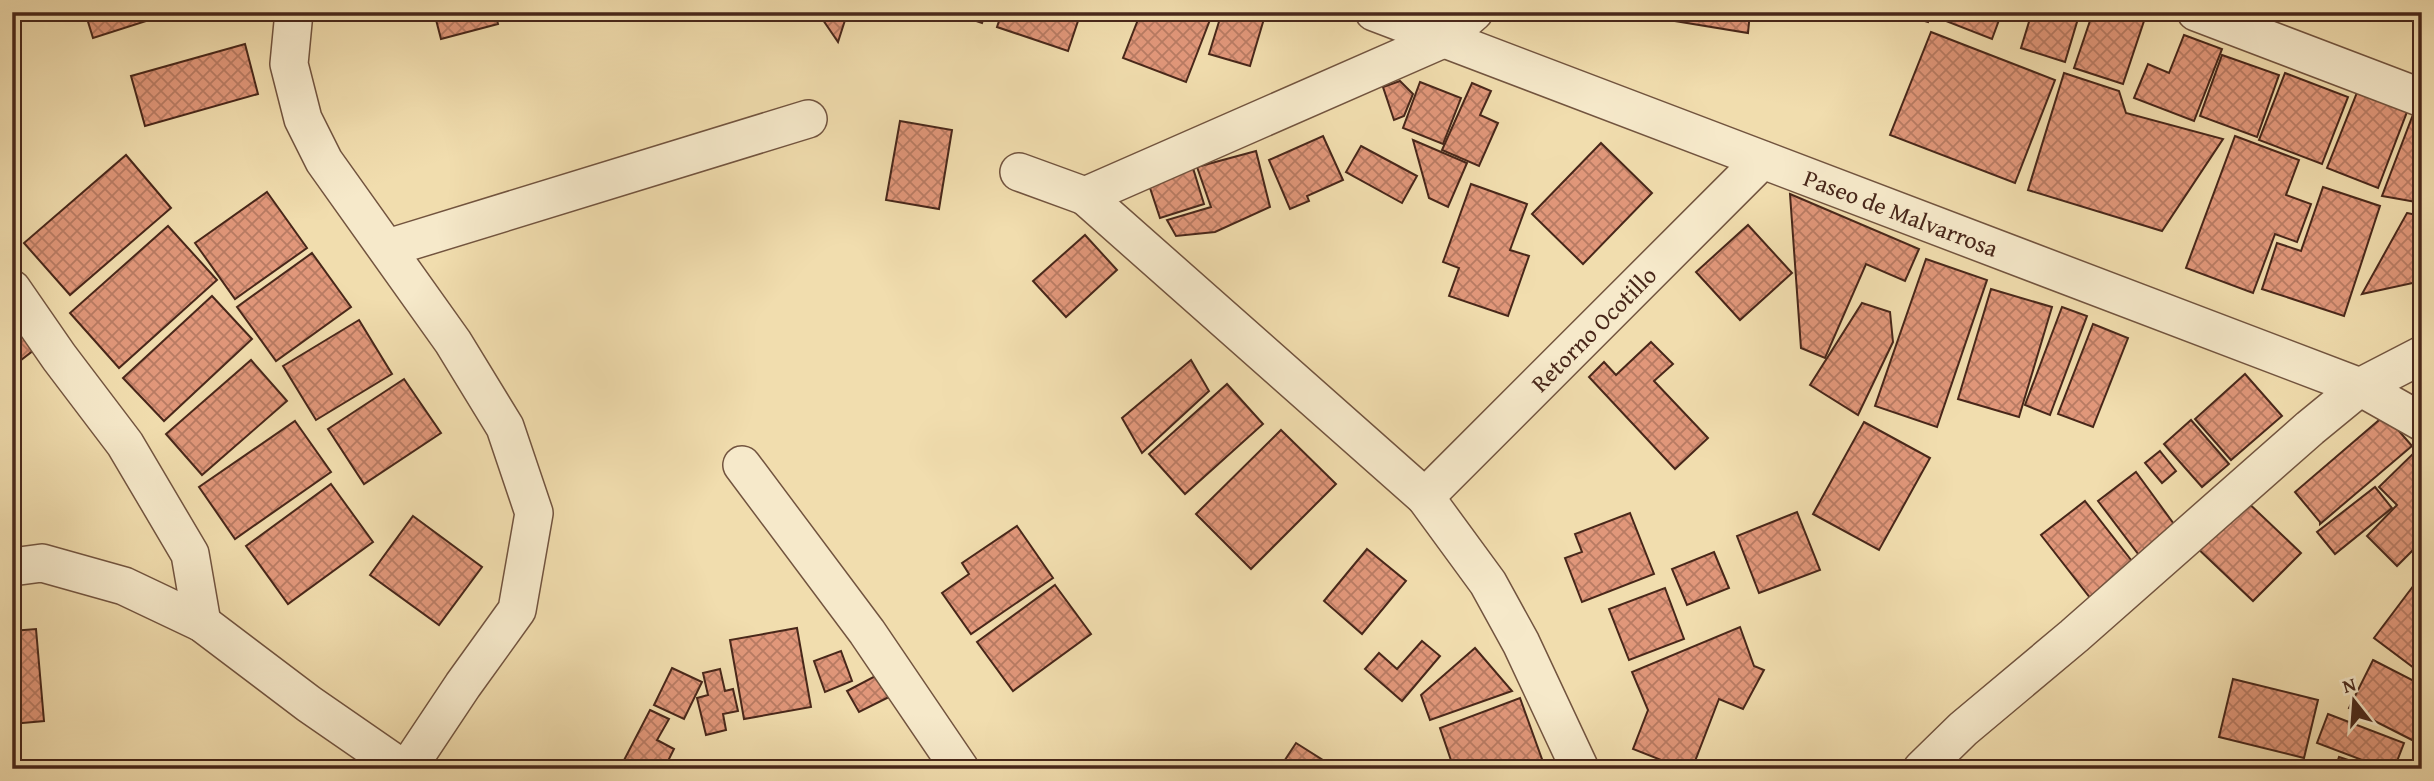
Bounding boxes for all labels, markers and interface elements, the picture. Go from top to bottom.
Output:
street label: Paseo de Malvarrosa [1799,160,2004,266]
street label: Retorno Ocotillo [1523,258,1664,399]
north arrow [2318,666,2388,736]
text: N [2339,669,2359,700]

